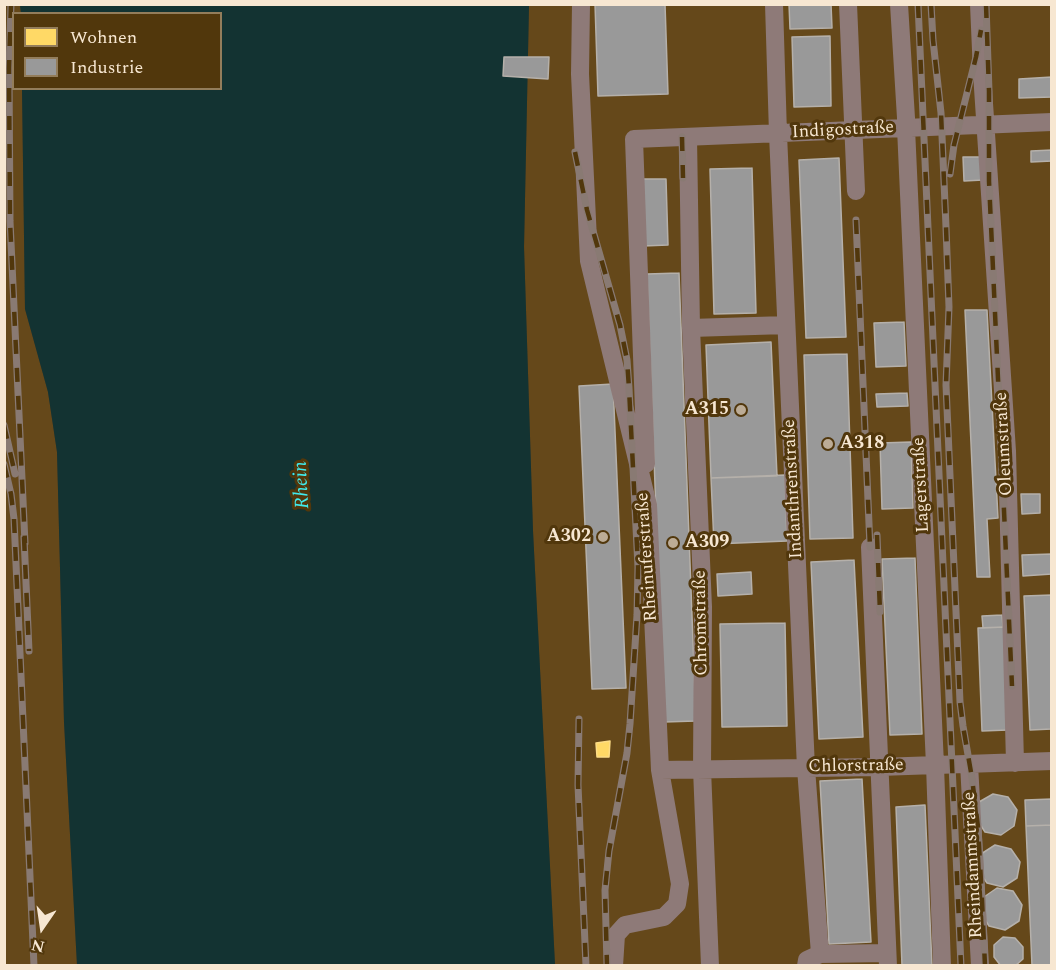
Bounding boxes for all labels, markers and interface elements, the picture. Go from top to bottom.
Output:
legend [12,12,222,90]
text: Wohnen [70,24,137,51]
text: Industrie [70,54,143,81]
street label: Indigostraße [791,118,895,144]
street label: Oleumstraße [991,392,1019,496]
place label: A315 [685,399,729,421]
marker: A315 [734,403,748,417]
street label: Indanthrenstraße [780,419,808,559]
place label: A318 [840,433,884,455]
marker: A318 [821,437,835,451]
street label: Lagerstraße [909,437,935,533]
water label: Rhein [290,460,316,510]
street label: Rheinuferstraße [633,492,663,622]
place label: A302 [547,526,591,548]
marker: A302 [596,530,610,544]
place label: A309 [685,532,729,554]
marker: A309 [666,536,680,550]
street label: Chromstraße [690,570,714,676]
street label: Chlorstraße [808,755,904,779]
street label: Rheindammstraße [959,791,989,939]
north arrow [12,898,72,958]
text: N [29,932,47,959]

